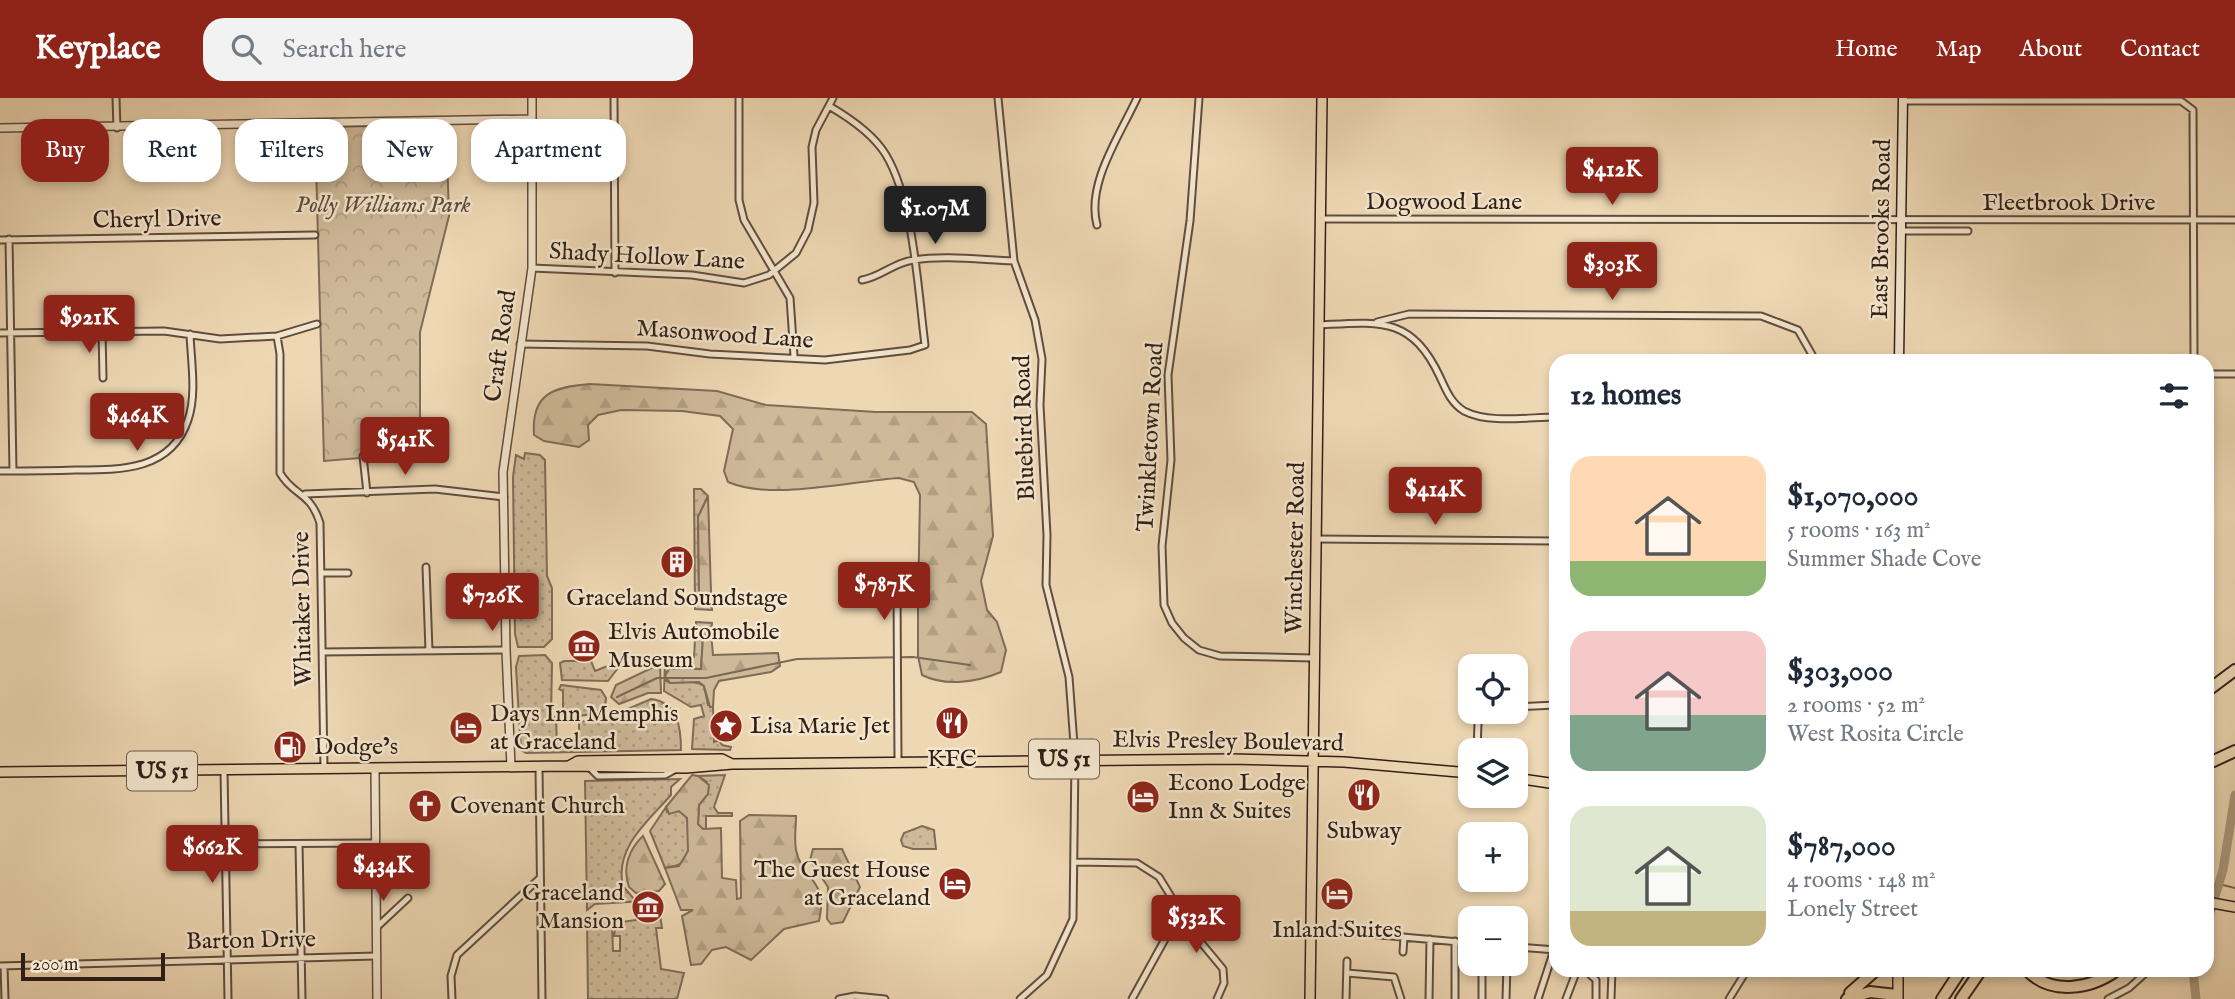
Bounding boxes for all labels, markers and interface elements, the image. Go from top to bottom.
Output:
search box [203,18,693,81]
text: Keyplace [35,28,161,70]
icon: search [227,30,265,68]
text: Search here [283,33,407,66]
text: Home [1835,34,1898,65]
text: Map [1936,34,1982,65]
text: About [2020,34,2082,65]
text: Contact [2120,34,2200,65]
chip: Buy [21,119,109,182]
chip: Rent [123,119,221,182]
chip: Filters [235,119,348,182]
chip: New [362,119,457,182]
chip: Apartment [471,119,626,182]
street label: East Brooks Road [1865,138,1899,319]
pin: $412K [1563,148,1661,207]
text: $412K [1582,155,1642,184]
pin: $1.07M [878,186,992,246]
street label: Dogwood Lane [1366,187,1522,218]
street label: Fleetbrook Drive [1982,188,2156,219]
park label: Polly Williams Park [295,190,471,221]
text: $1.07M [900,194,970,223]
street label: Cheryl Drive [92,203,222,237]
street label: Shady Hollow Lane [548,236,746,278]
pin: $303K [1563,242,1661,302]
text: $303K [1583,250,1641,279]
street label: Craft Road [478,288,524,404]
pin: $921K [40,296,138,355]
text: $921K [60,303,118,332]
street label: Masonwood Lane [635,313,815,357]
street label: Twinkletown Road [1131,341,1171,533]
street label: Bluebird Road [1007,354,1043,502]
text: 12 homes [1570,377,1681,415]
icon: filters [2155,377,2193,415]
pin: $464K [88,394,186,453]
text: $464K [106,401,168,430]
pin: $541K [356,418,454,477]
text: $541K [376,425,434,454]
street label: Winchester Road [1279,461,1313,634]
pin: $414K [1386,468,1484,527]
text: $414K [1405,475,1465,504]
text: $1,070,000 [1787,478,1918,516]
icon: home [1626,484,1710,568]
text: 5 rooms · 163 m² [1787,516,1931,545]
street label: Whitaker Drive [286,531,320,687]
building icon: Graceland Soundstage [658,543,696,581]
text: Summer Shade Cove [1787,545,1981,574]
pin: $787K [835,562,933,622]
text: $787K [854,570,914,599]
pin: $726K [443,574,541,633]
text: $726K [462,581,522,610]
place label: Graceland Soundstage [566,583,788,614]
place label: Elvis Automobile Museum [608,617,779,676]
museum icon: Elvis Automobile Museum [565,627,603,665]
text: $303,000 [1787,653,1893,691]
map controls [1458,654,1528,976]
button: locate [1458,654,1528,724]
icon: home [1626,659,1710,743]
text: 2 rooms · 52 m² [1787,691,1925,720]
place label: Days Inn Memphis at Graceland [490,699,678,758]
restaurant icon: KFC [933,704,971,742]
place icon: Lisa Marie Jet [707,707,745,745]
hotel icon: Days Inn Memphis at Graceland [447,709,485,747]
place label: Lisa Marie Jet [750,711,890,742]
text: West Rosita Circle [1787,720,1964,749]
street label: Elvis Presley Boulevard [1112,724,1344,760]
fuel station icon: Dodge’s [271,728,309,766]
place label: Dodge’s [314,732,398,763]
button: layers [1458,738,1528,808]
road number: US 51 [1029,740,1099,778]
place label: KFC [927,744,977,775]
road number: US 51 [127,751,197,790]
place label: Econo Lodge Inn & Suites [1168,768,1306,827]
restaurant icon: Subway [1345,776,1383,814]
hotel icon: Econo Lodge Inn & Suites [1124,778,1162,816]
church icon: Covenant Church [406,787,444,825]
place label: Covenant Church [450,791,625,822]
place label: Subway [1327,816,1402,847]
button: + [1458,822,1528,892]
pin: $662K [163,826,261,885]
text: $787,000 [1787,828,1896,866]
text: $662K [182,833,242,862]
icon: home [1626,834,1710,918]
pin: $434K [334,844,432,903]
text: $434K [353,851,413,880]
place label: The Guest House at Graceland [754,855,930,914]
hotel icon: The Guest House at Graceland [936,865,974,903]
text: 4 rooms · 148 m² [1787,866,1936,895]
hotel icon: Inland Suites [1318,875,1356,913]
place label: Graceland Mansion [522,878,624,937]
museum icon: Graceland Mansion [629,888,667,926]
text: Lonely Street [1787,895,1918,924]
pin: $532K [1147,896,1245,955]
text: $532K [1167,903,1225,932]
button: − [1458,906,1528,976]
place label: Inland Suites [1272,915,1402,946]
street label: Barton Drive [186,924,316,958]
scale bar [21,950,164,982]
text: 200 m [32,953,78,977]

